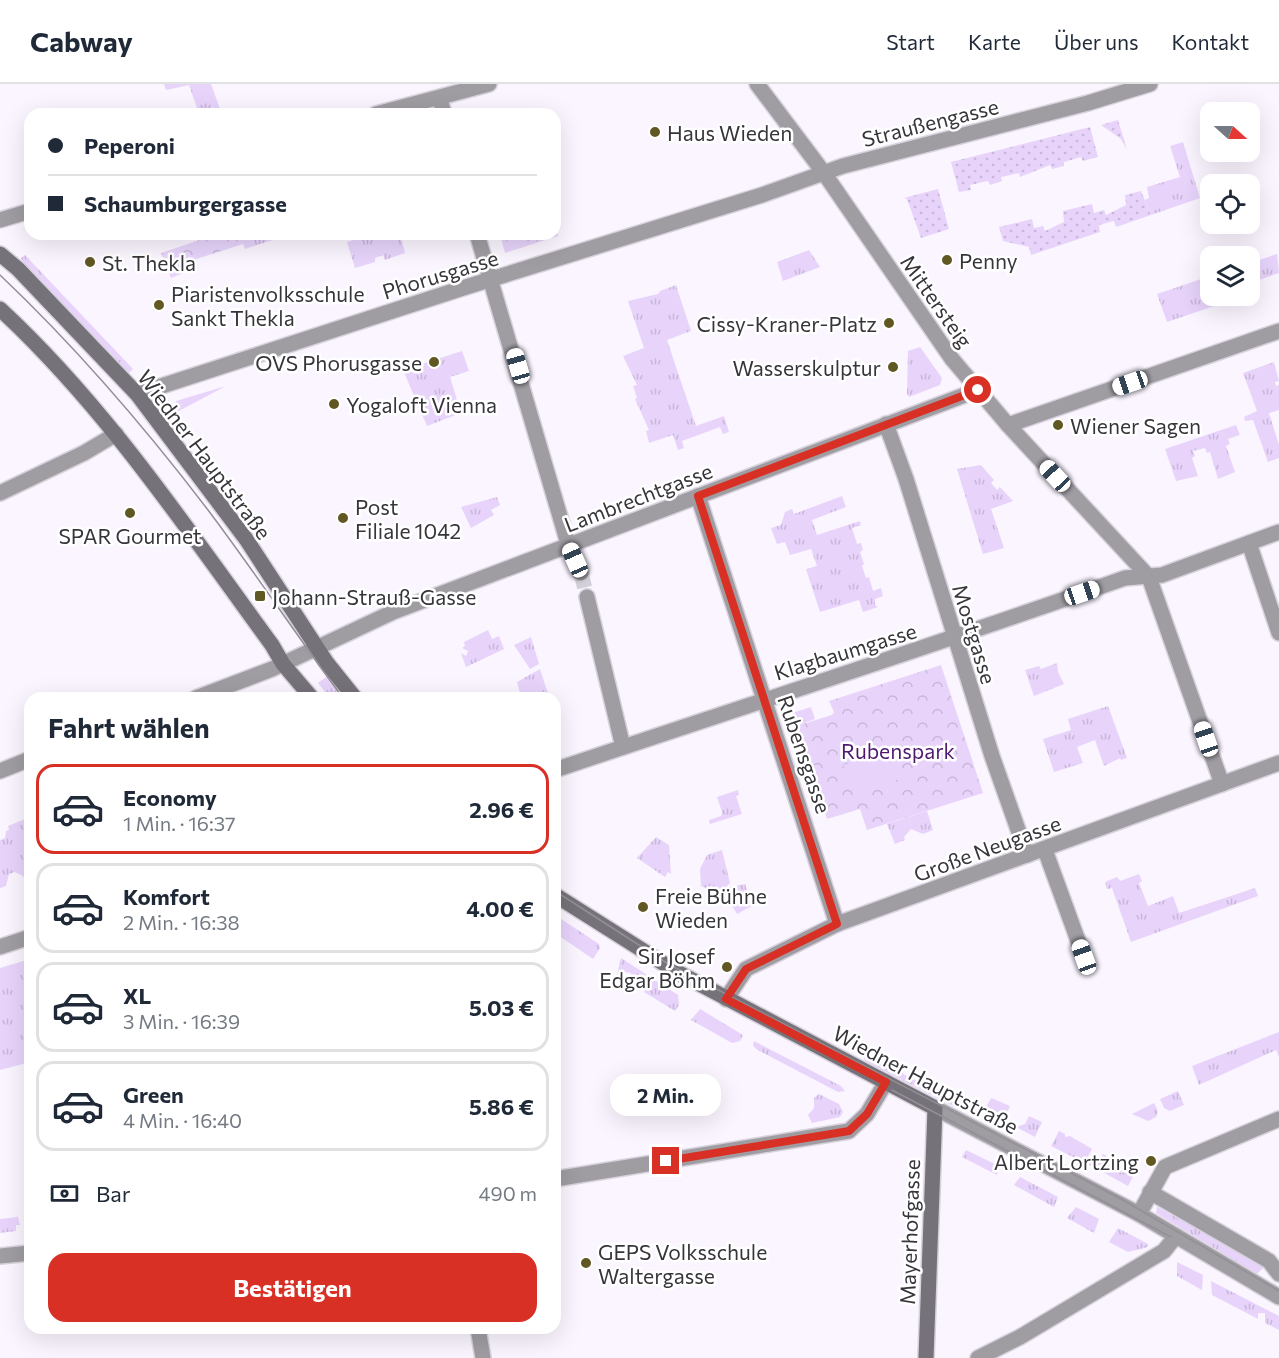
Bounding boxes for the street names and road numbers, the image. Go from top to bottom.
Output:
street label: Straußengasse [859,93,1001,151]
street label: Phorusgasse [379,245,501,303]
street label: Mittersteig [896,250,978,352]
street label: Wiedner Hauptstraße [133,364,277,544]
street label: Lambrechtgasse [561,457,715,537]
street label: Mostgasse [948,581,1002,687]
street label: Klagbaumgasse [771,617,919,685]
street label: Rubensgasse [773,692,837,816]
street label: Große Neugasse [910,810,1064,886]
street label: Wiedner Hauptstraße [829,1020,1023,1138]
street label: Mayerhofgasse [894,1159,924,1305]

